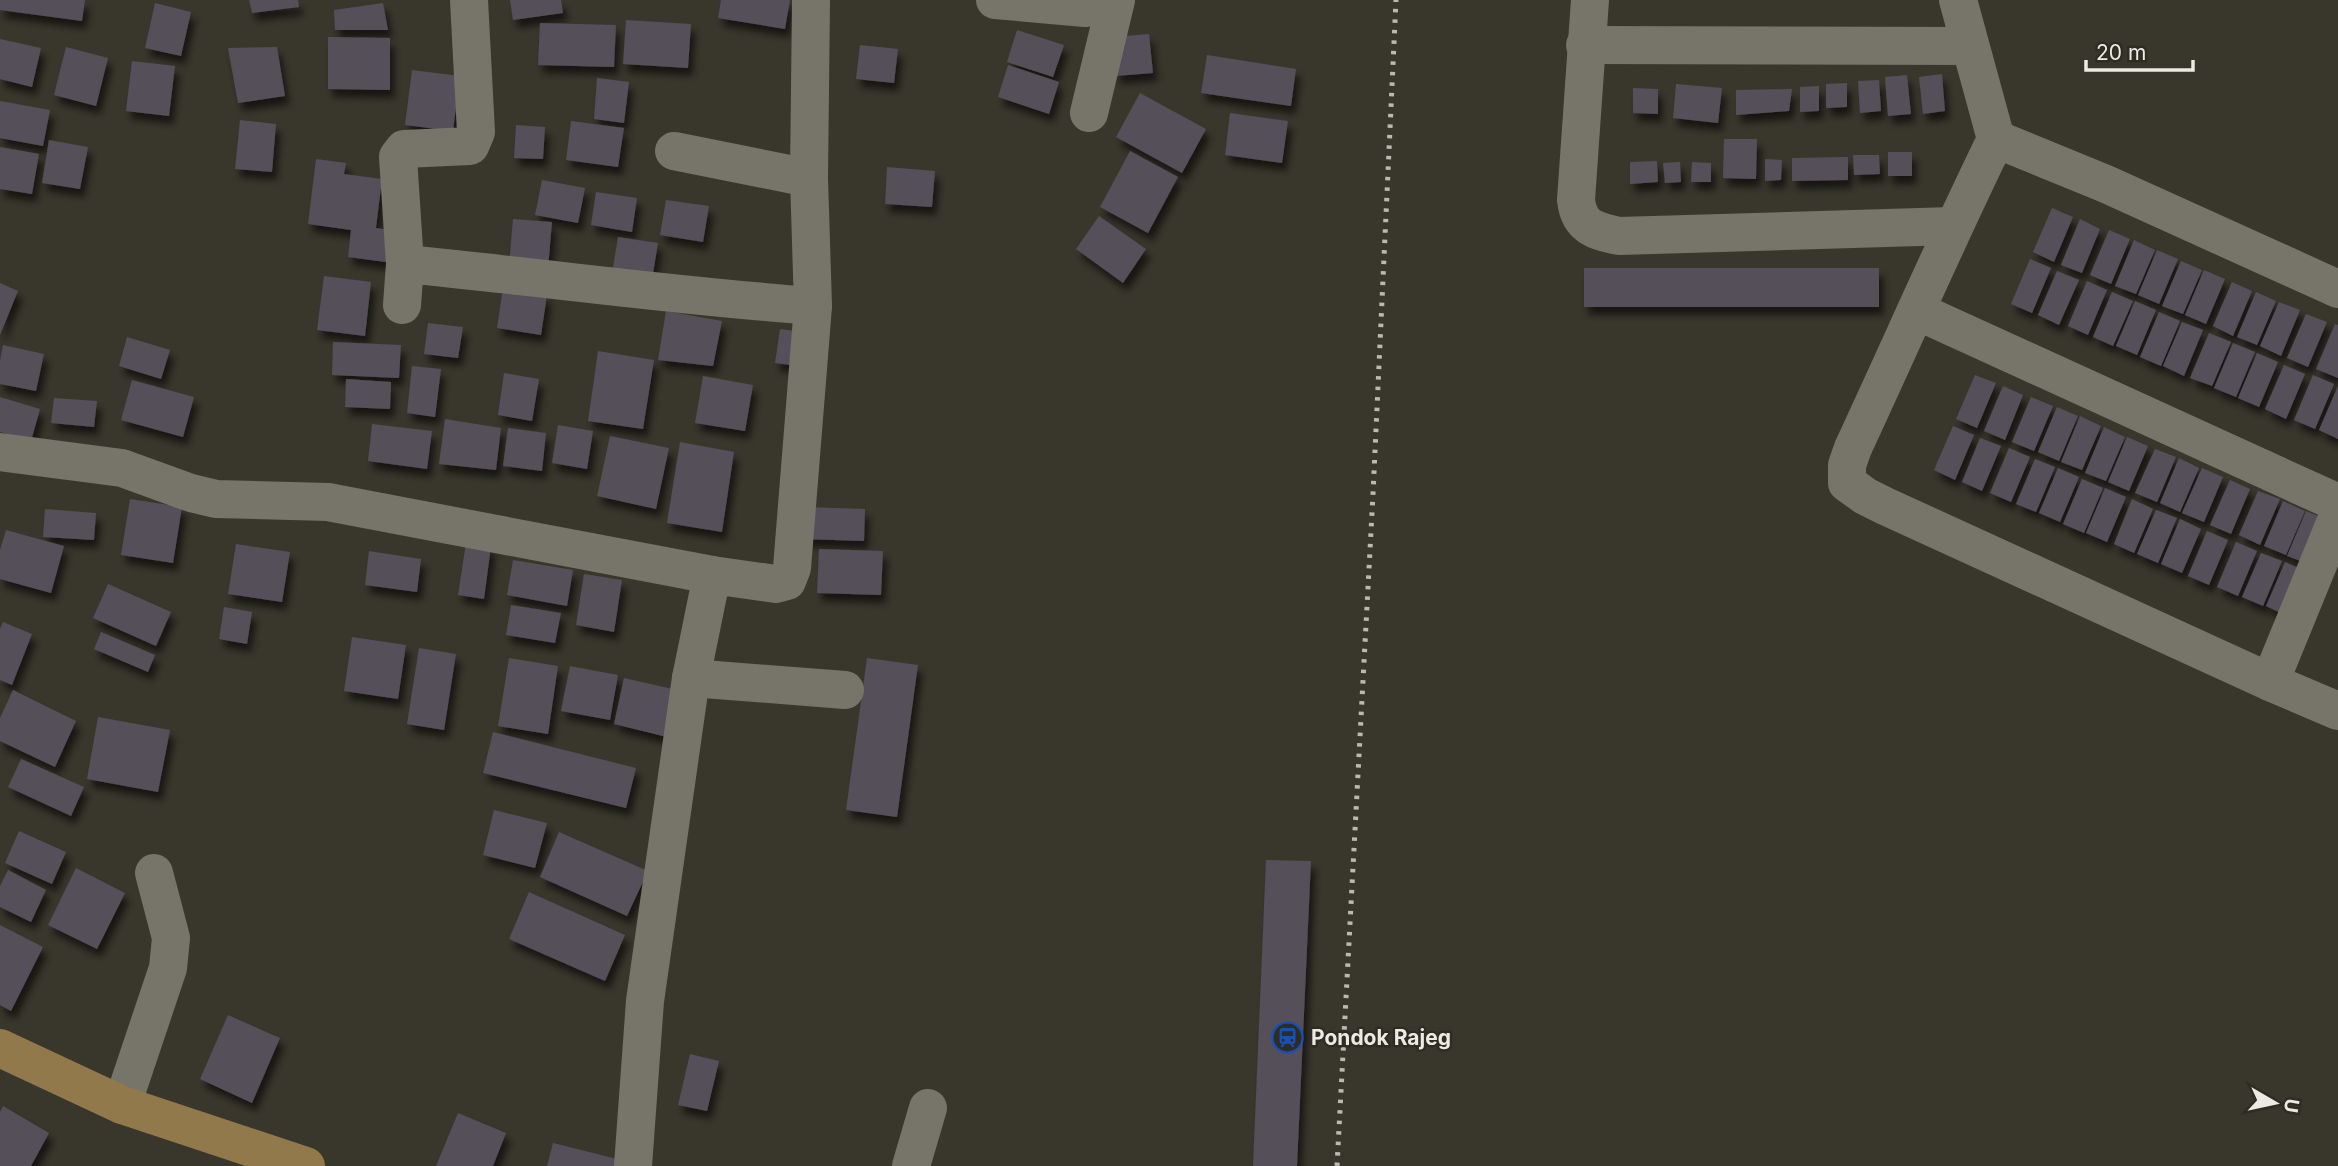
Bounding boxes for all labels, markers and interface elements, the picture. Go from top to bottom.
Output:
scale bar [2086,28,2193,72]
text: 20 m [2096,40,2146,65]
station icon: Pondok Rajeg [1271,1020,1305,1054]
place label: Pondok Rajeg [1311,1025,1451,1050]
north arrow [2240,1068,2310,1138]
text: U [2279,1097,2304,1114]

